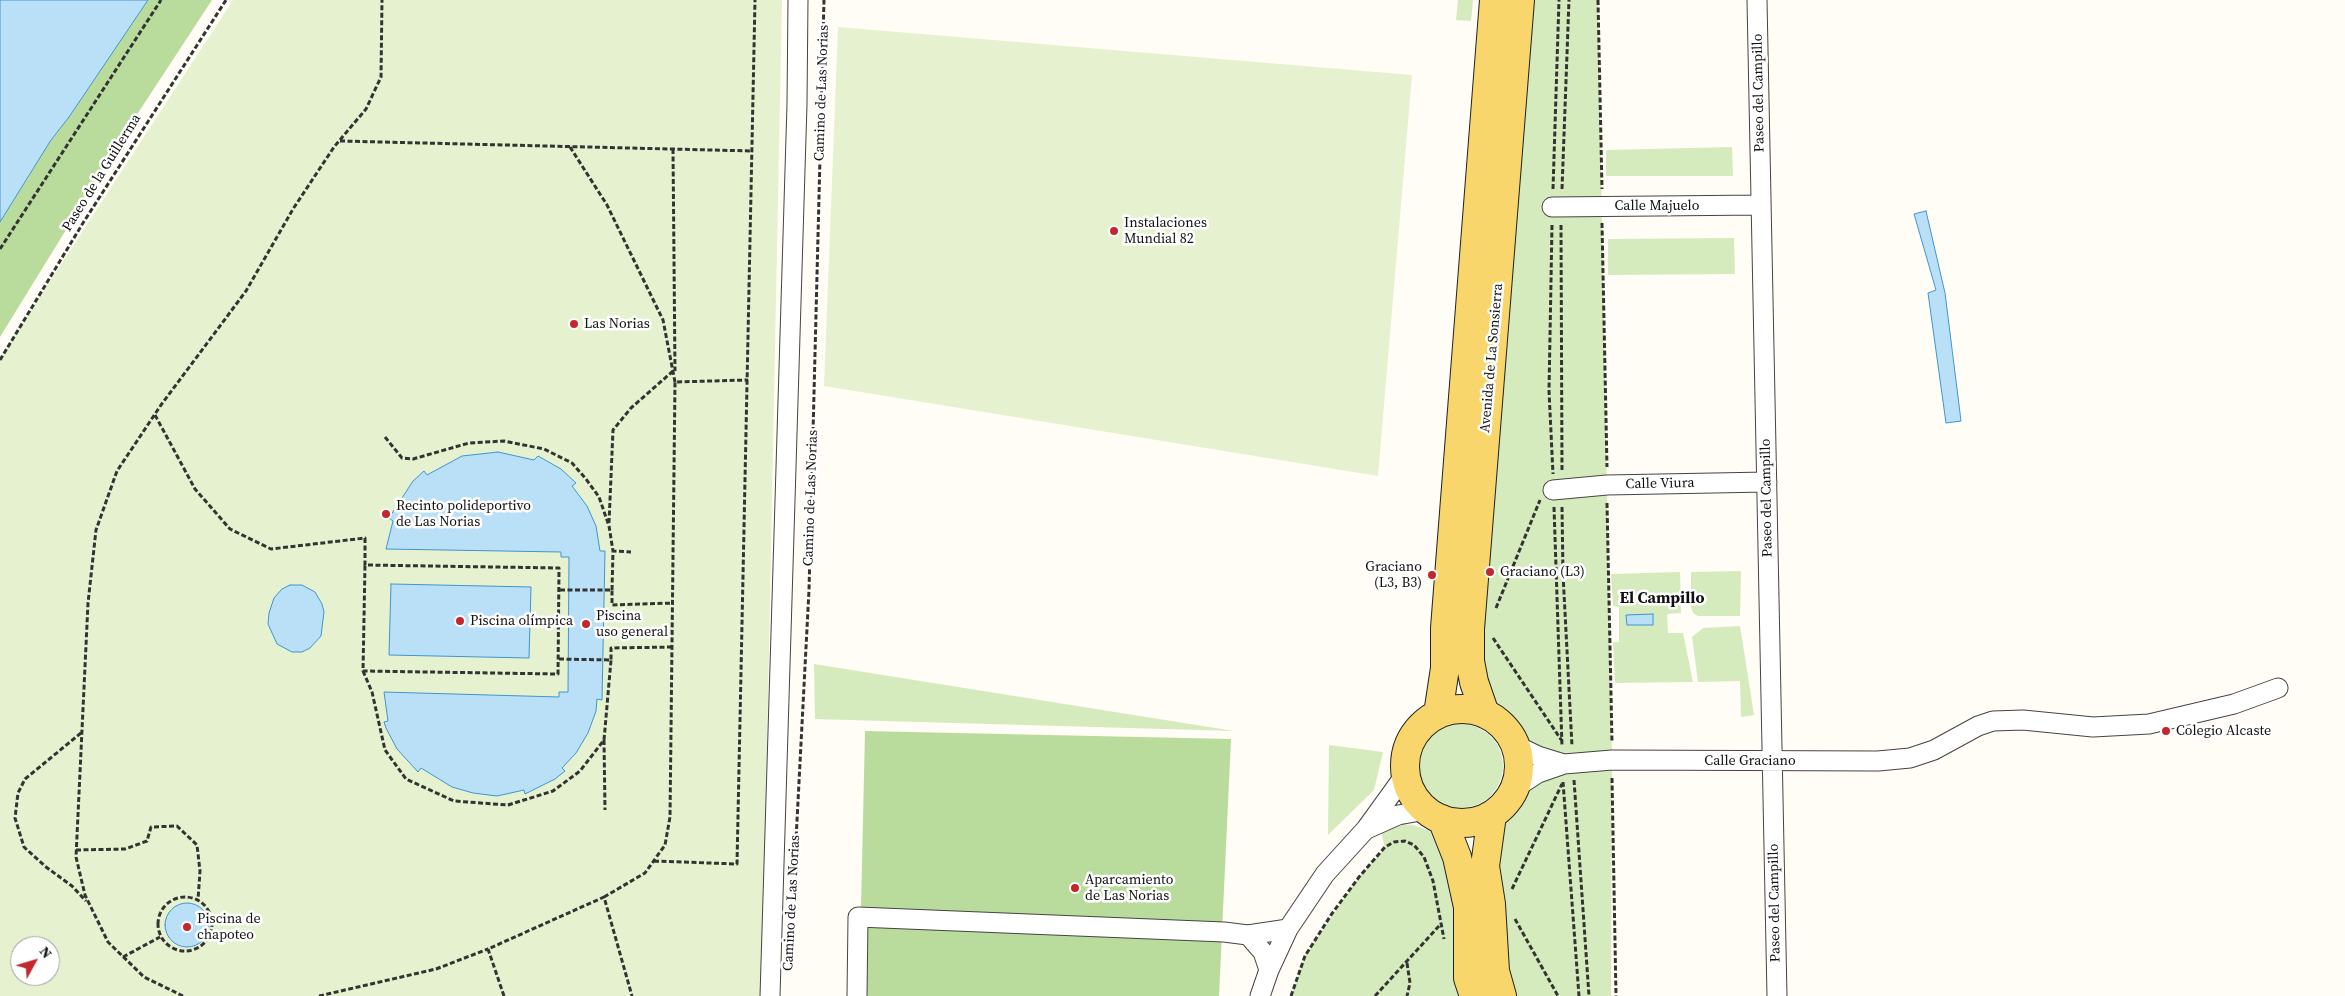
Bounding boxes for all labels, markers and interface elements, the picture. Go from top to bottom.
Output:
street label: Camino de Las Norias [811,25,833,161]
street label: Paseo del Campillo [1750,34,1768,152]
street label: Paseo de la Guillerma [59,111,145,235]
street label: Calle Majuelo [1615,198,1699,214]
place label: Instalaciones Mundial 82 [1124,215,1207,248]
marker: Instalaciones Mundial 82 [1108,225,1120,237]
street label: Avenida de La Sonsierra [1477,283,1507,433]
place label: Las Norias [584,316,650,332]
marker: Las Norias [568,318,580,330]
street label: Camino de Las Norias [800,430,822,566]
street label: Paseo del Campillo [1758,439,1776,557]
street label: Calle Viura [1625,475,1695,493]
place label: Recinto polideportivo de Las Norias [396,498,531,530]
marker: Recinto polideportivo de Las Norias [380,508,392,520]
place label: Graciano (L3, B3) [1365,559,1422,592]
place label: Graciano (L3) [1500,564,1585,580]
marker: Graciano (L3) [1484,566,1496,578]
marker: Graciano (L3, B3) [1426,569,1438,581]
district label: El Campillo [1619,589,1705,609]
place label: Piscina uso general [596,608,668,640]
place label: Piscina olímpica [470,613,573,629]
marker: Piscina olímpica [454,615,466,627]
marker: Piscina uso general [580,618,592,630]
place label: Colegio Alcaste [2176,723,2271,739]
marker: Colegio Alcaste [2160,725,2172,737]
street label: Calle Graciano [1704,753,1796,769]
street label: Camino de Las Norias [780,834,804,972]
street label: Paseo del Campillo [1766,844,1784,962]
place label: Aparcamiento de Las Norias [1085,872,1173,904]
marker: Aparcamiento de Las Norias [1069,882,1081,894]
place label: Piscina de chapoteo [197,911,261,944]
marker: Piscina de chapoteo [181,921,193,933]
north arrow [10,936,60,986]
text: N [35,942,57,962]

